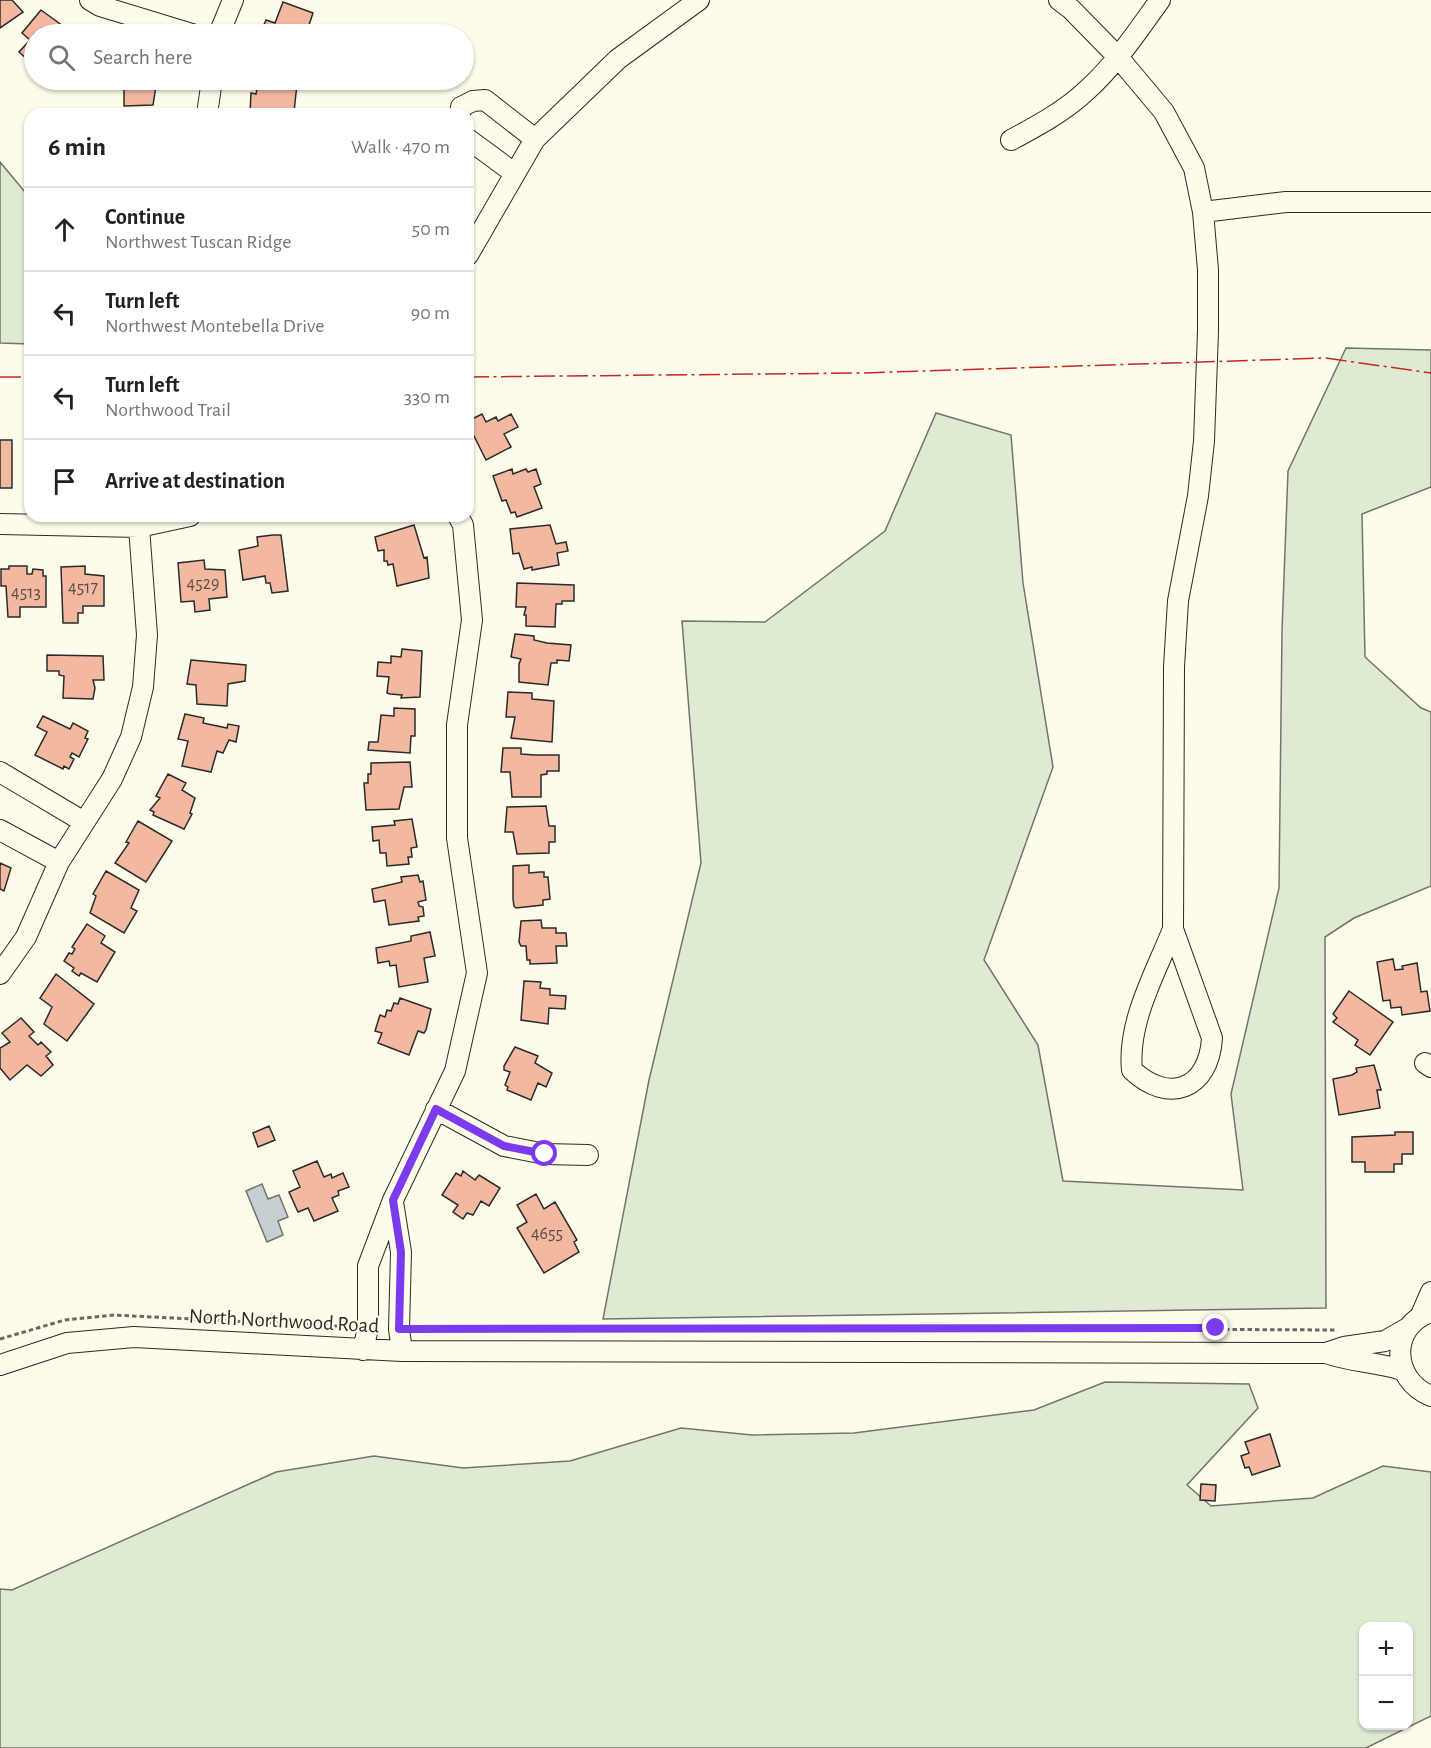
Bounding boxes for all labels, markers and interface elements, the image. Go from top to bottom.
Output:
search box [24,24,474,90]
icon: search [45,41,78,74]
text: Search here [93,46,192,68]
text: 6 min [48,134,106,160]
text: Walk · 470 m [351,137,450,157]
text: Continue [105,206,185,228]
icon: ahead [48,213,81,246]
text: 50 m [412,219,450,239]
text: Northwest Tuscan Ridge [105,232,292,252]
text: Turn left [105,290,179,312]
icon: left [48,297,81,330]
text: 90 m [411,303,450,323]
text: Northwest Montebella Drive [105,316,324,336]
text: Turn left [105,374,179,396]
icon: left [48,381,81,414]
text: 330 m [404,387,450,407]
text: Northwood Trail [105,400,231,420]
icon: arrive [48,465,81,498]
text: Arrive at destination [105,470,285,492]
house number: 4529 [187,575,219,593]
house number: 4517 [68,579,98,597]
house number: 4513 [11,584,41,602]
route start [531,1140,557,1166]
house number: 4655 [531,1225,563,1243]
street label: North Northwood Road [188,1306,380,1336]
route end [1202,1314,1228,1340]
map controls [1359,1622,1413,1730]
button: + [1359,1622,1413,1676]
button: − [1359,1676,1413,1730]

